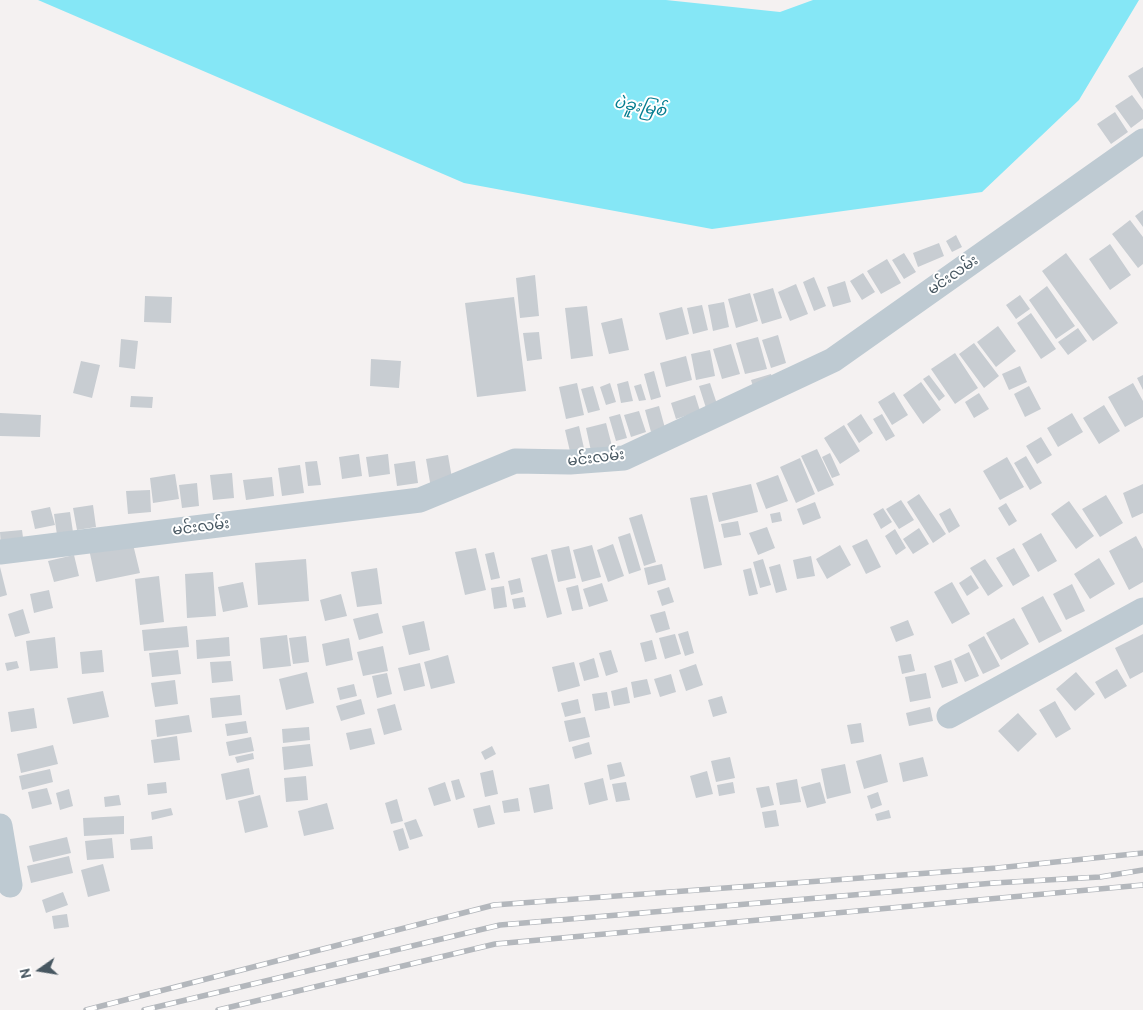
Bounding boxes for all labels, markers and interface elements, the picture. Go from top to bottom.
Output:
water label: ပဲခူးမြစ် [613,93,667,121]
street label: မင်းလမ်း [924,251,982,299]
street label: မင်းလမ်း [566,446,626,470]
street label: မင်းလမ်း [171,515,231,539]
north arrow [15,945,65,995]
text: N [16,967,35,980]

